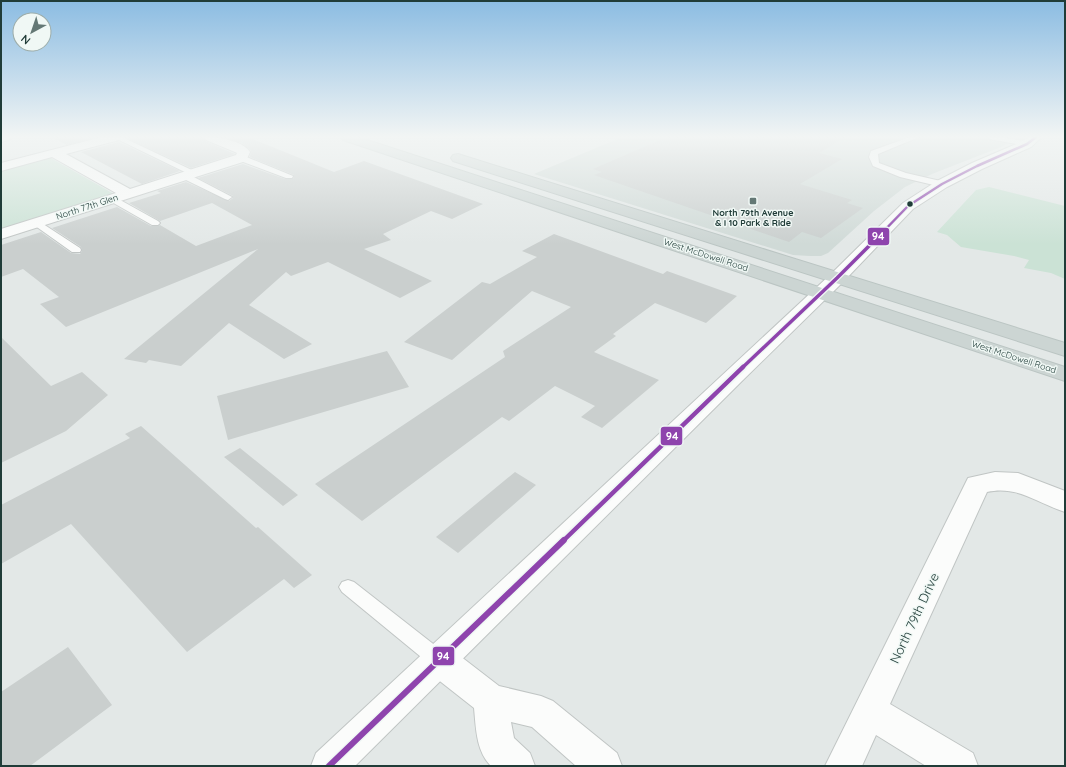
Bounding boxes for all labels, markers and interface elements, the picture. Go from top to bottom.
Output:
north arrow [12,12,52,52]
text: N [18,32,33,48]
street label: North 77th Glen [54,191,119,222]
marker: North 79th Avenue & I 10 Park & Ride [748,196,758,206]
unlabelled marker [905,199,915,209]
place label: North 79th Avenue & I 10 Park & Ride [713,207,793,228]
line badge: 94 [867,227,890,246]
text: 94 [872,229,885,243]
street label: West McDowell Road [662,236,750,273]
street label: West McDowell Road [970,338,1058,375]
line badge: 94 [660,426,683,446]
text: 94 [666,429,679,443]
street label: North 79th Drive [886,570,942,666]
line badge: 94 [432,646,455,666]
text: 94 [437,649,450,663]

